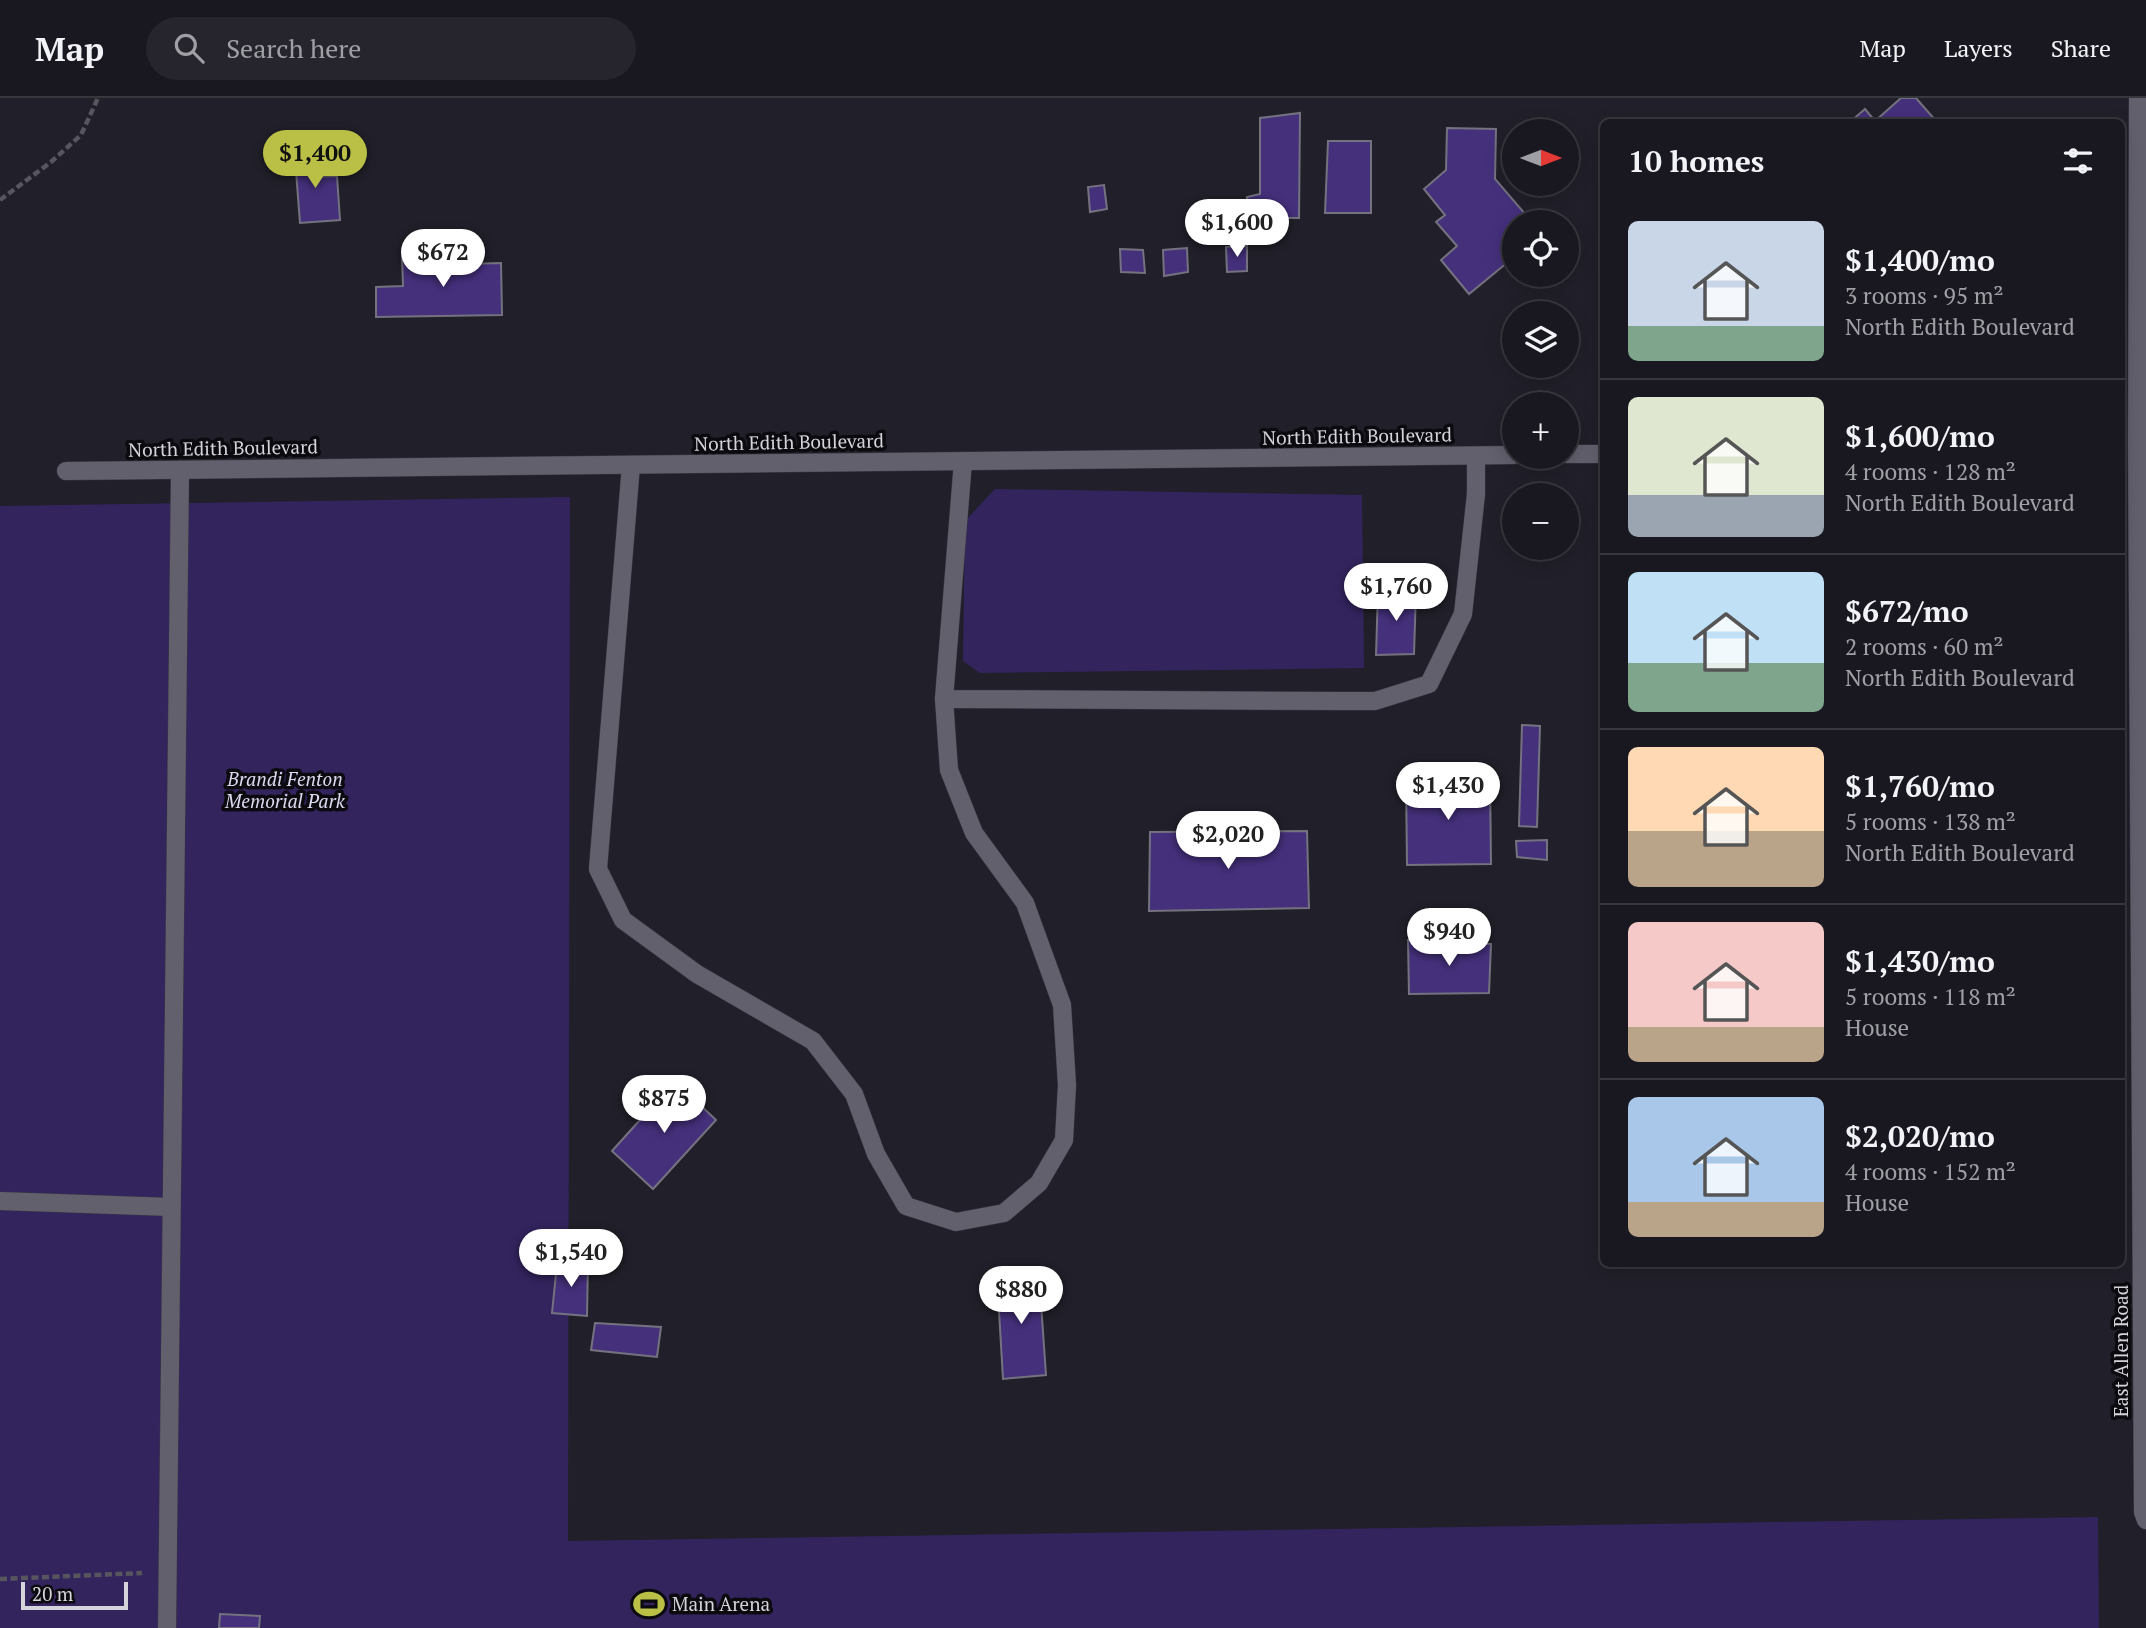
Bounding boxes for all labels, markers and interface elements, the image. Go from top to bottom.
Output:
search box [146,17,636,80]
text: Map [35,27,104,70]
icon: search [170,29,208,67]
text: Search here [226,31,361,65]
text: Map [1859,32,1906,64]
text: Layers [1944,32,2013,64]
text: Share [2051,32,2111,64]
north arrow [1502,119,1578,196]
map controls [1502,119,1579,560]
pin: $1,400 [258,130,372,190]
text: $1,400 [279,137,351,168]
text: 10 homes [1628,141,1764,181]
icon: filters [2059,142,2097,180]
pin: $1,600 [1180,200,1294,259]
text: $1,600 [1201,206,1273,237]
button: locate [1502,210,1579,287]
pin: $672 [402,230,484,289]
text: $672 [417,236,469,267]
text: $1,400/mo [1845,240,1995,280]
icon: home [1684,249,1768,333]
text: 3 rooms · 95 m² [1845,280,2004,311]
button: layers [1502,301,1579,378]
text: North Edith Boulevard [1845,311,2075,342]
button: + [1502,392,1579,469]
text: $1,600/mo [1845,416,1995,456]
street label: North Edith Boulevard [1262,421,1453,450]
icon: home [1684,425,1768,509]
street label: North Edith Boulevard [694,427,885,456]
street label: North Edith Boulevard [128,433,319,462]
text: 4 rooms · 128 m² [1845,456,2016,487]
button: − [1502,483,1579,560]
text: North Edith Boulevard [1845,487,2075,518]
pin: $1,760 [1339,564,1453,623]
text: $1,760 [1360,570,1432,601]
text: $672/mo [1845,591,1969,631]
icon: home [1684,600,1768,684]
text: 2 rooms · 60 m² [1845,631,2004,662]
text: North Edith Boulevard [1845,662,2075,693]
pin: $1,430 [1391,762,1505,822]
park label: Brandi Fenton Memorial Park [224,766,346,813]
text: $1,760/mo [1845,766,1995,806]
text: $1,430 [1412,769,1484,800]
icon: home [1684,775,1768,859]
text: 5 rooms · 138 m² [1845,806,2016,837]
pin: $2,020 [1171,812,1285,871]
text: $2,020 [1192,818,1264,849]
text: North Edith Boulevard [1845,837,2075,868]
pin: $940 [1408,908,1490,968]
text: $940 [1423,915,1475,946]
text: $1,430/mo [1845,941,1995,981]
icon: home [1684,950,1768,1034]
text: 5 rooms · 118 m² [1845,981,2016,1012]
text: House [1845,1012,1909,1043]
pin: $875 [623,1076,705,1135]
text: $875 [638,1082,690,1113]
text: $2,020/mo [1845,1116,1995,1156]
icon: home [1684,1125,1768,1209]
text: 4 rooms · 152 m² [1845,1156,2016,1187]
text: House [1845,1187,1909,1218]
pin: $1,540 [514,1230,628,1289]
text: $1,540 [535,1236,607,1267]
pin: $880 [980,1266,1062,1326]
text: $880 [995,1273,1047,1304]
street label: East Allen Road [2108,1284,2133,1417]
scale bar [21,1579,128,1611]
text: 20 m [32,1581,73,1606]
sports icon: Main Arena [632,1587,666,1621]
place label: Main Arena [672,1591,770,1616]

